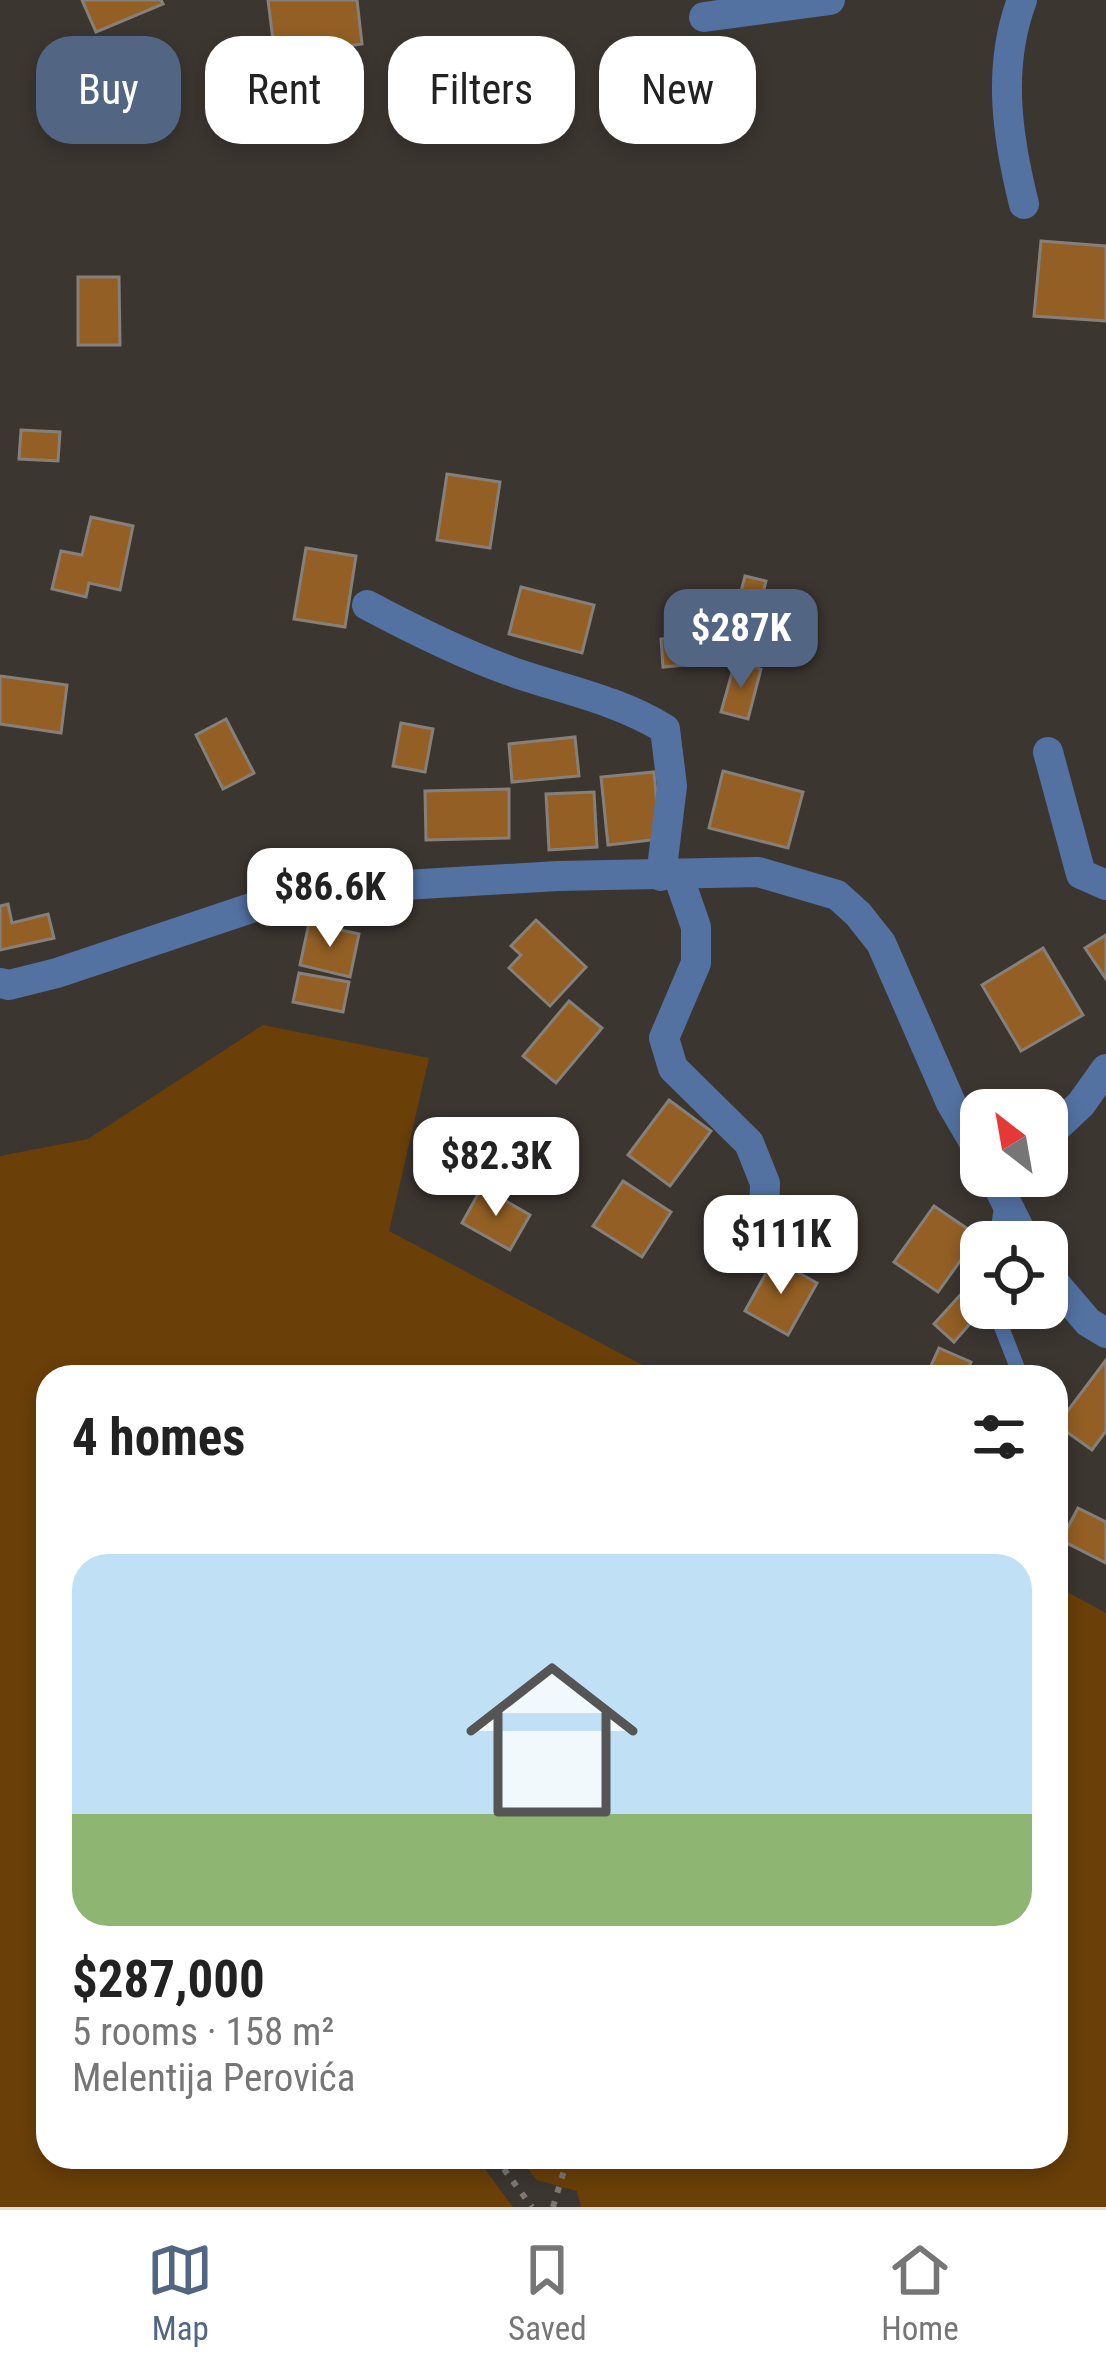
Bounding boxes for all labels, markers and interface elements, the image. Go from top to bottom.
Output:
chip: Buy [36,36,181,144]
chip: Rent [205,36,364,144]
chip: Filters [388,36,575,144]
chip: New [599,36,756,144]
pin: $287K [657,589,825,691]
text: $287K [691,605,791,651]
pin: $86.6K [232,848,428,950]
text: $86.6K [274,864,386,910]
north arrow [960,1089,1068,1197]
map controls [960,1089,1068,1329]
pin: $82.3K [398,1117,594,1219]
text: $82.3K [440,1133,552,1179]
pin: $111K [697,1195,865,1297]
text: $111K [731,1211,831,1257]
button: locate [960,1221,1068,1329]
icon: filters [966,1404,1032,1470]
text: 4 homes [72,1408,245,1467]
icon: home [444,1632,660,1848]
text: $287,000 [72,1950,265,2009]
text: 5 rooms · 158 m² [72,2009,334,2055]
text: Melentija Perovića [72,2055,356,2101]
tab: Map [147,2237,213,2348]
tab: Saved [508,2237,587,2348]
tab: Home [881,2237,959,2348]

